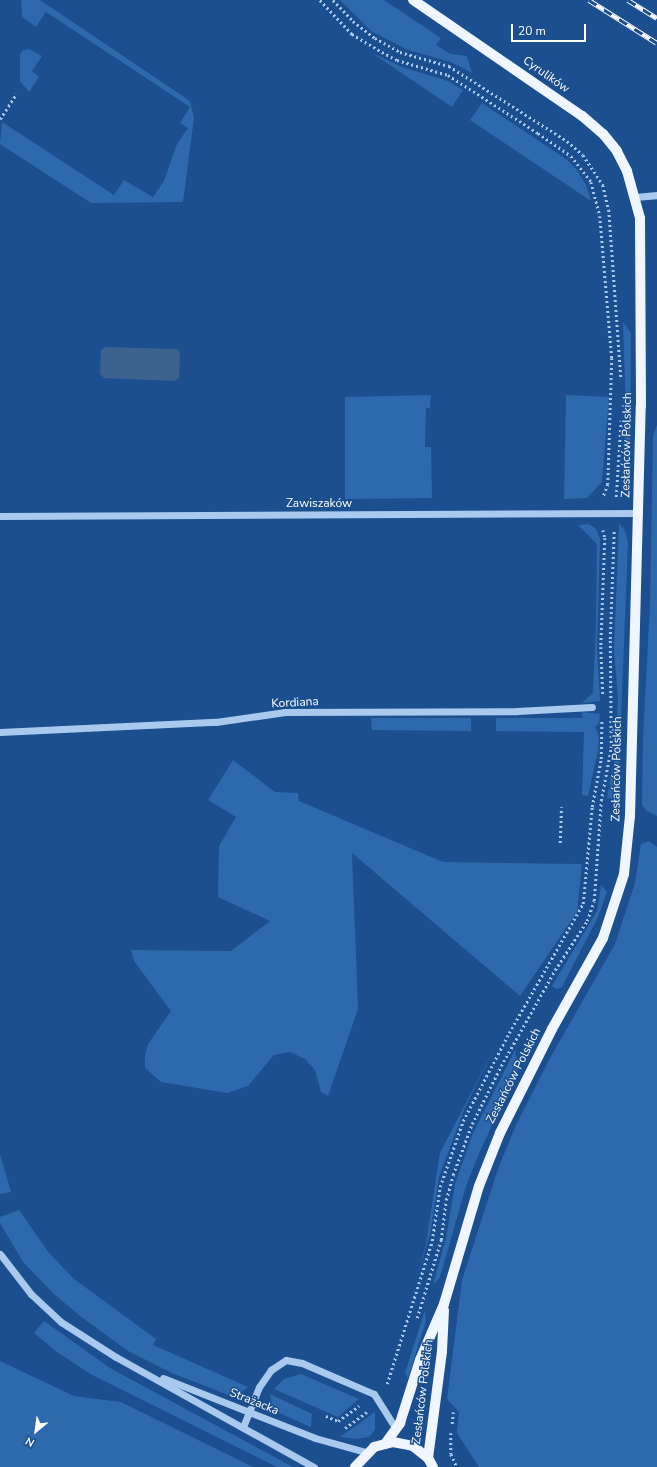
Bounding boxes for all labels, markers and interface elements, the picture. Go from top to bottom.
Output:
scale bar [513,16,588,42]
text: 20 m [518,23,546,39]
street label: Cyrulików [520,54,572,96]
street label: Zesłańców Polskich [619,392,635,498]
street label: Zawiszaków [286,497,352,511]
street label: Kordiana [271,695,319,711]
street label: Zesłańców Polskich [609,716,625,822]
street label: Zesłańców Polskich [484,1026,544,1126]
street label: Zesłańców Polskich [409,1339,437,1445]
street label: Strażacka [227,1386,281,1418]
north arrow [16,1411,56,1451]
text: N [23,1433,37,1450]

